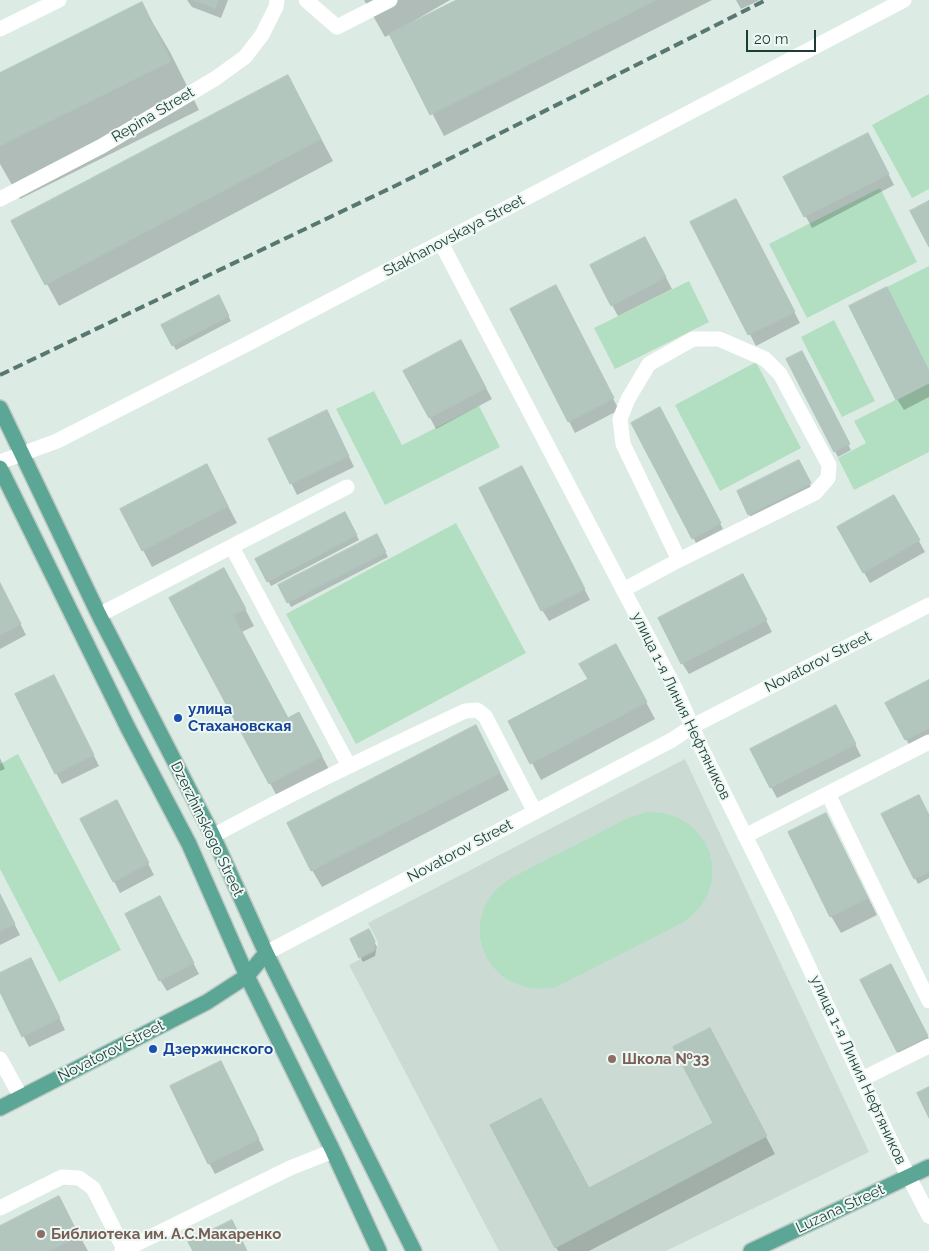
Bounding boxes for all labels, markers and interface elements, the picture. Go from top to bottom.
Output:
scale bar [749,20,819,52]
text: 20 m [754,30,789,48]
street label: Repina Street [108,83,198,147]
street label: Stakhanovskaya Street [381,191,527,281]
street label: улица 1-я Линия Нефтяников [628,609,734,803]
street label: Novatorov Street [762,627,874,697]
place label: улица Стахановская [188,700,291,735]
marker: улица Стахановская [172,712,184,724]
street label: Dzerzhinskogo Street [167,759,247,899]
street label: Novatorov Street [404,816,516,886]
street label: улица 1-я Линия Нефтяников [806,973,910,1167]
street label: Novatorov Street [55,1016,167,1086]
place label: Дзержинского [163,1040,273,1058]
marker: Дзержинского [147,1043,159,1055]
place label: Школа №33 [622,1050,709,1068]
marker: Школа №33 [606,1053,618,1065]
street label: Luzana Street [793,1181,887,1237]
place label: Библиотека им. А.С.Макаренко [51,1225,281,1243]
marker: Библиотека им. А.С.Макаренко [35,1228,47,1240]

